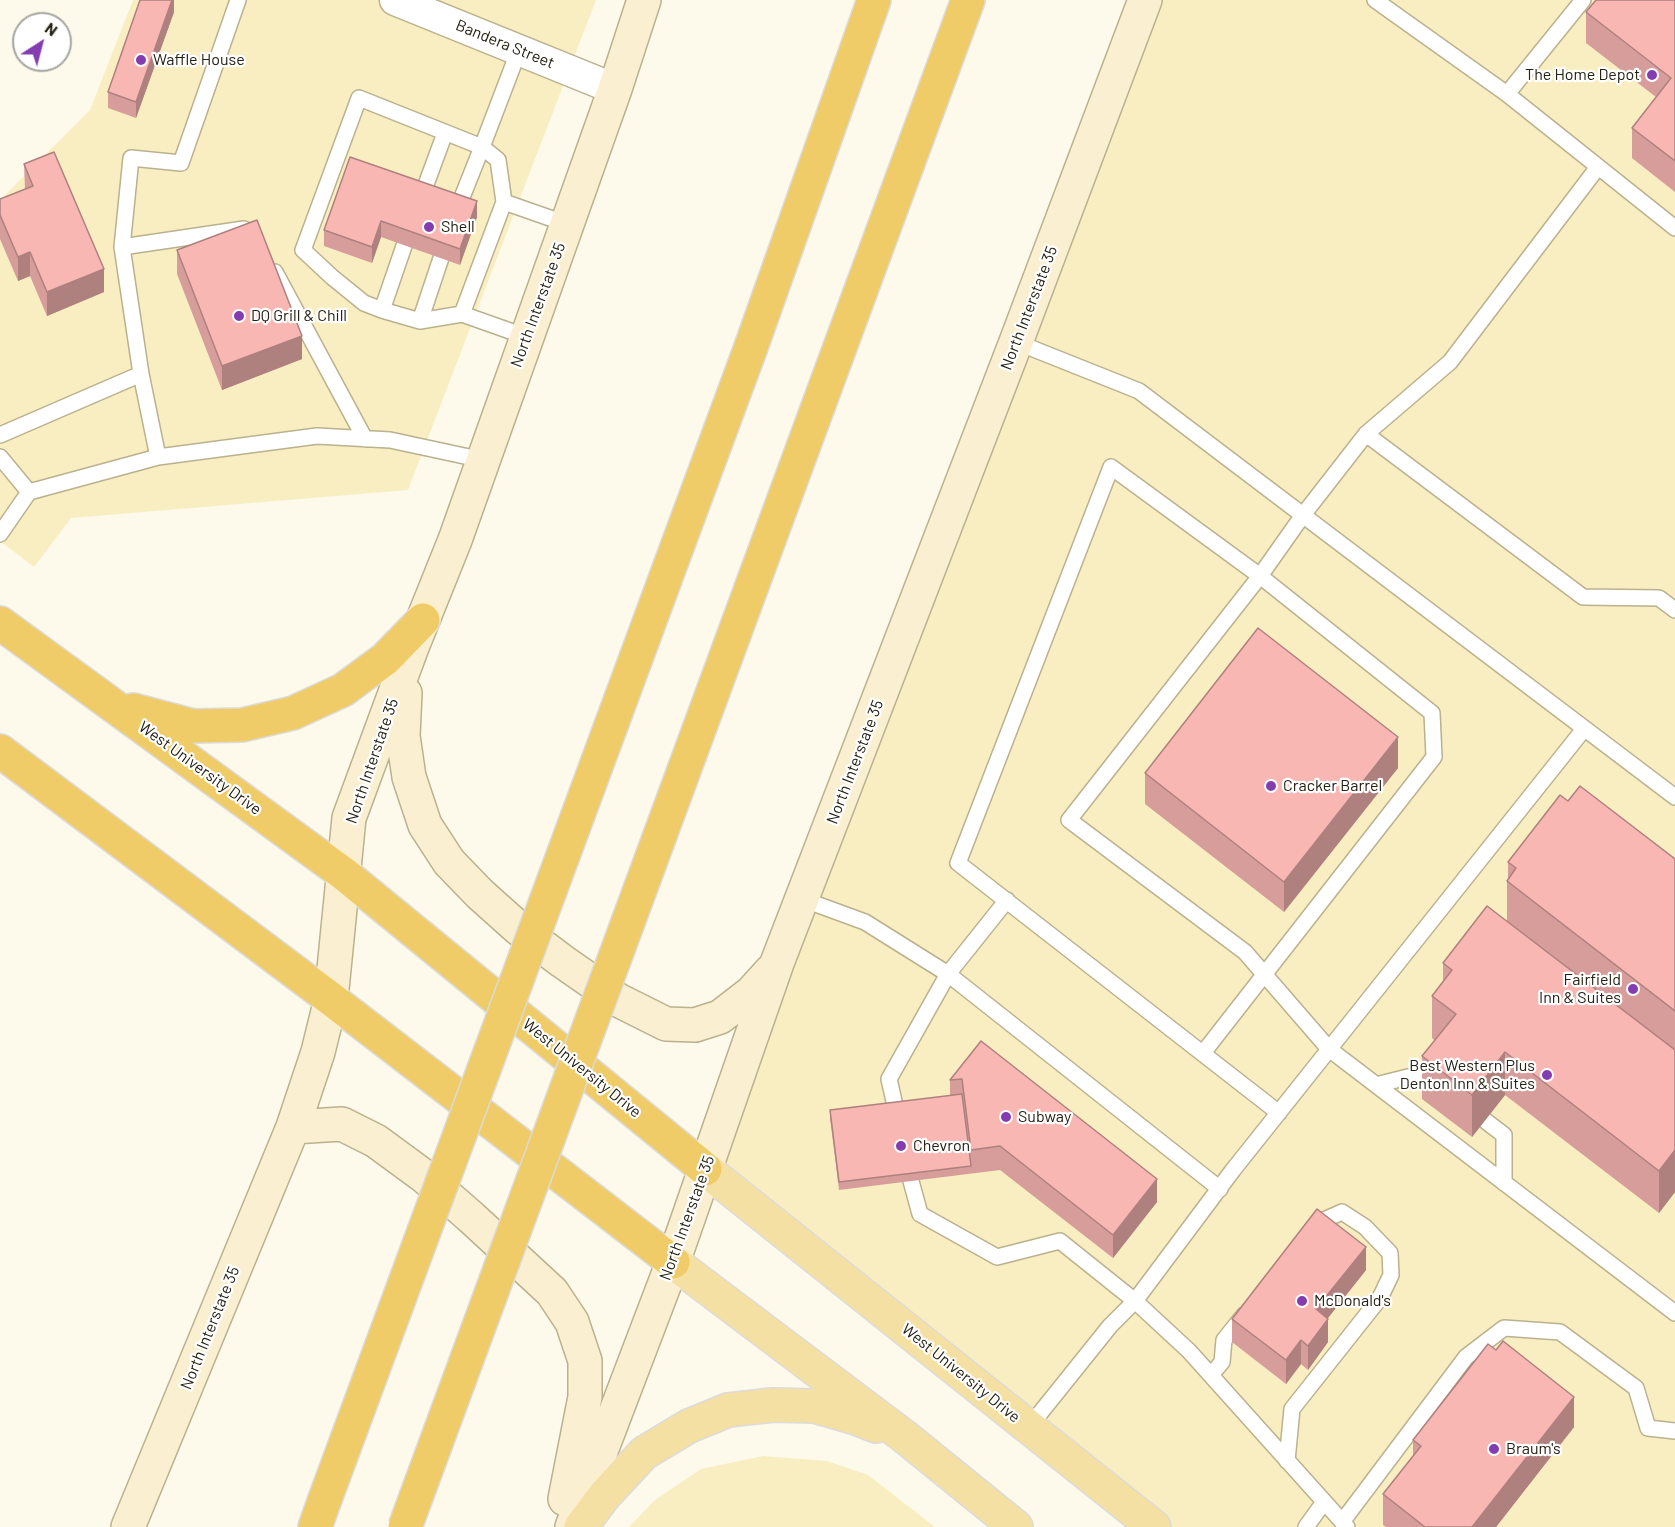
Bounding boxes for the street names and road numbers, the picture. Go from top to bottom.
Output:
street label: Bandera Street [453,15,557,73]
street label: North Interstate 35 [507,240,569,370]
street label: North Interstate 35 [997,243,1061,373]
street label: North Interstate 35 [342,696,402,826]
street label: North Interstate 35 [823,697,887,827]
street label: West University Drive [135,717,265,819]
street label: West University Drive [519,1014,645,1122]
street label: North Interstate 35 [656,1153,718,1283]
street label: North Interstate 35 [177,1264,243,1392]
street label: West University Drive [898,1319,1024,1427]

